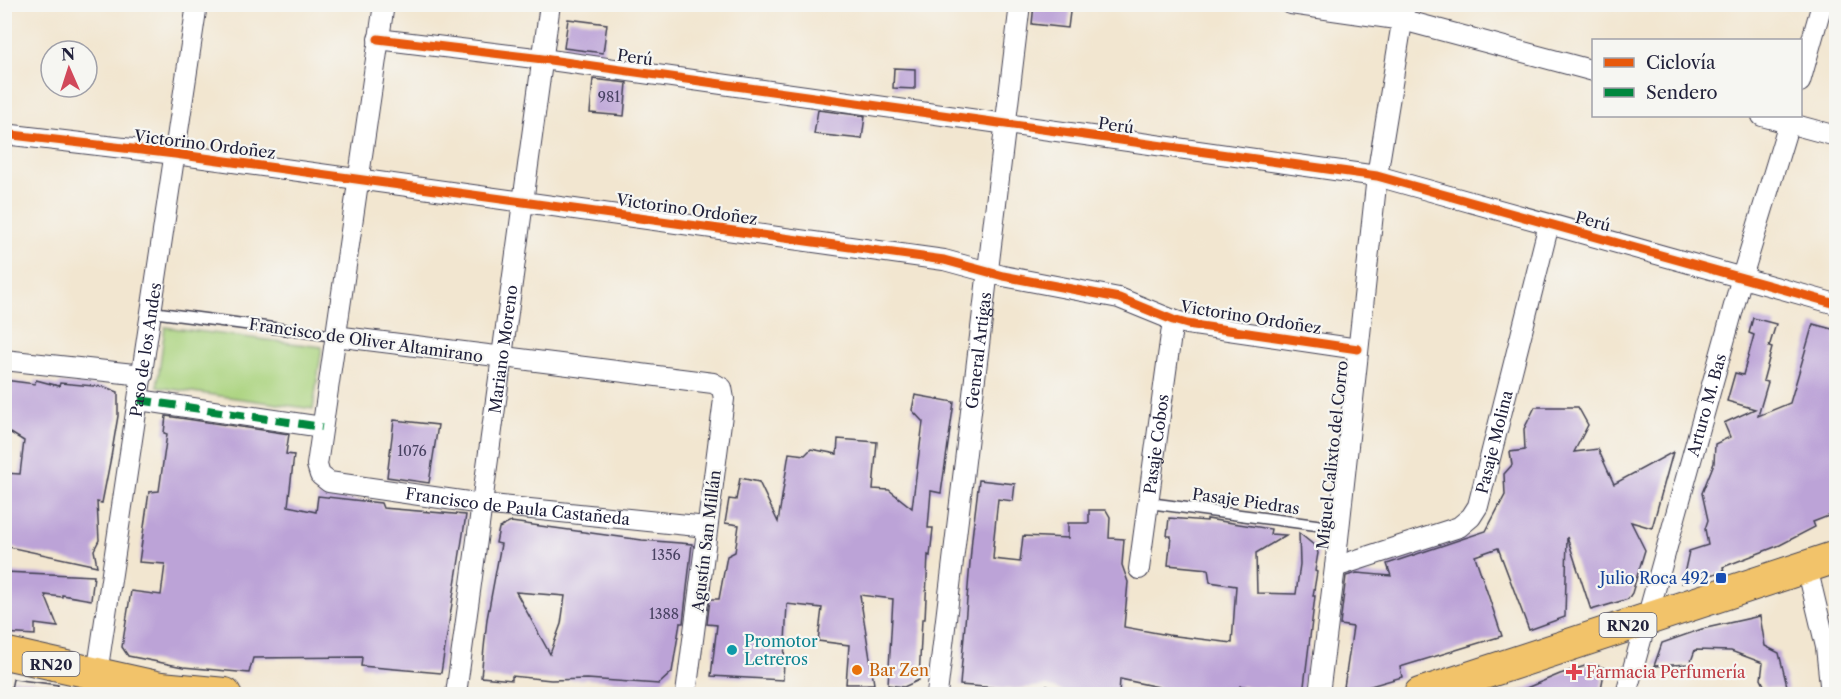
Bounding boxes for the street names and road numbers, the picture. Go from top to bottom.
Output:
street label: Perú [616,45,654,69]
street label: Perú [1097,113,1135,137]
street label: Victorino Ordoñez [132,125,277,163]
street label: Victorino Ordoñez [614,189,759,229]
street label: Perú [1573,207,1613,235]
street label: Paso de los Andes [125,281,165,418]
street label: Mariano Moreno [484,283,522,415]
street label: General Artigas [961,291,995,410]
street label: Victorino Ordoñez [1178,296,1323,338]
street label: Francisco de Oliver Altamirano [248,314,485,366]
street label: Arturo M. Bas [1682,351,1730,460]
street label: Miguel Calixto del Corro [1312,359,1352,550]
street label: Pasaje Molina [1472,388,1517,496]
street label: Pasaje Cobos [1139,393,1173,495]
street label: Agustín San Millán [687,469,725,614]
street label: Francisco de Paula Castañeda [404,483,632,529]
street label: Pasaje Piedras [1191,484,1301,518]
road number: RN20 [1600,613,1656,637]
road number: RN20 [22,652,80,676]

